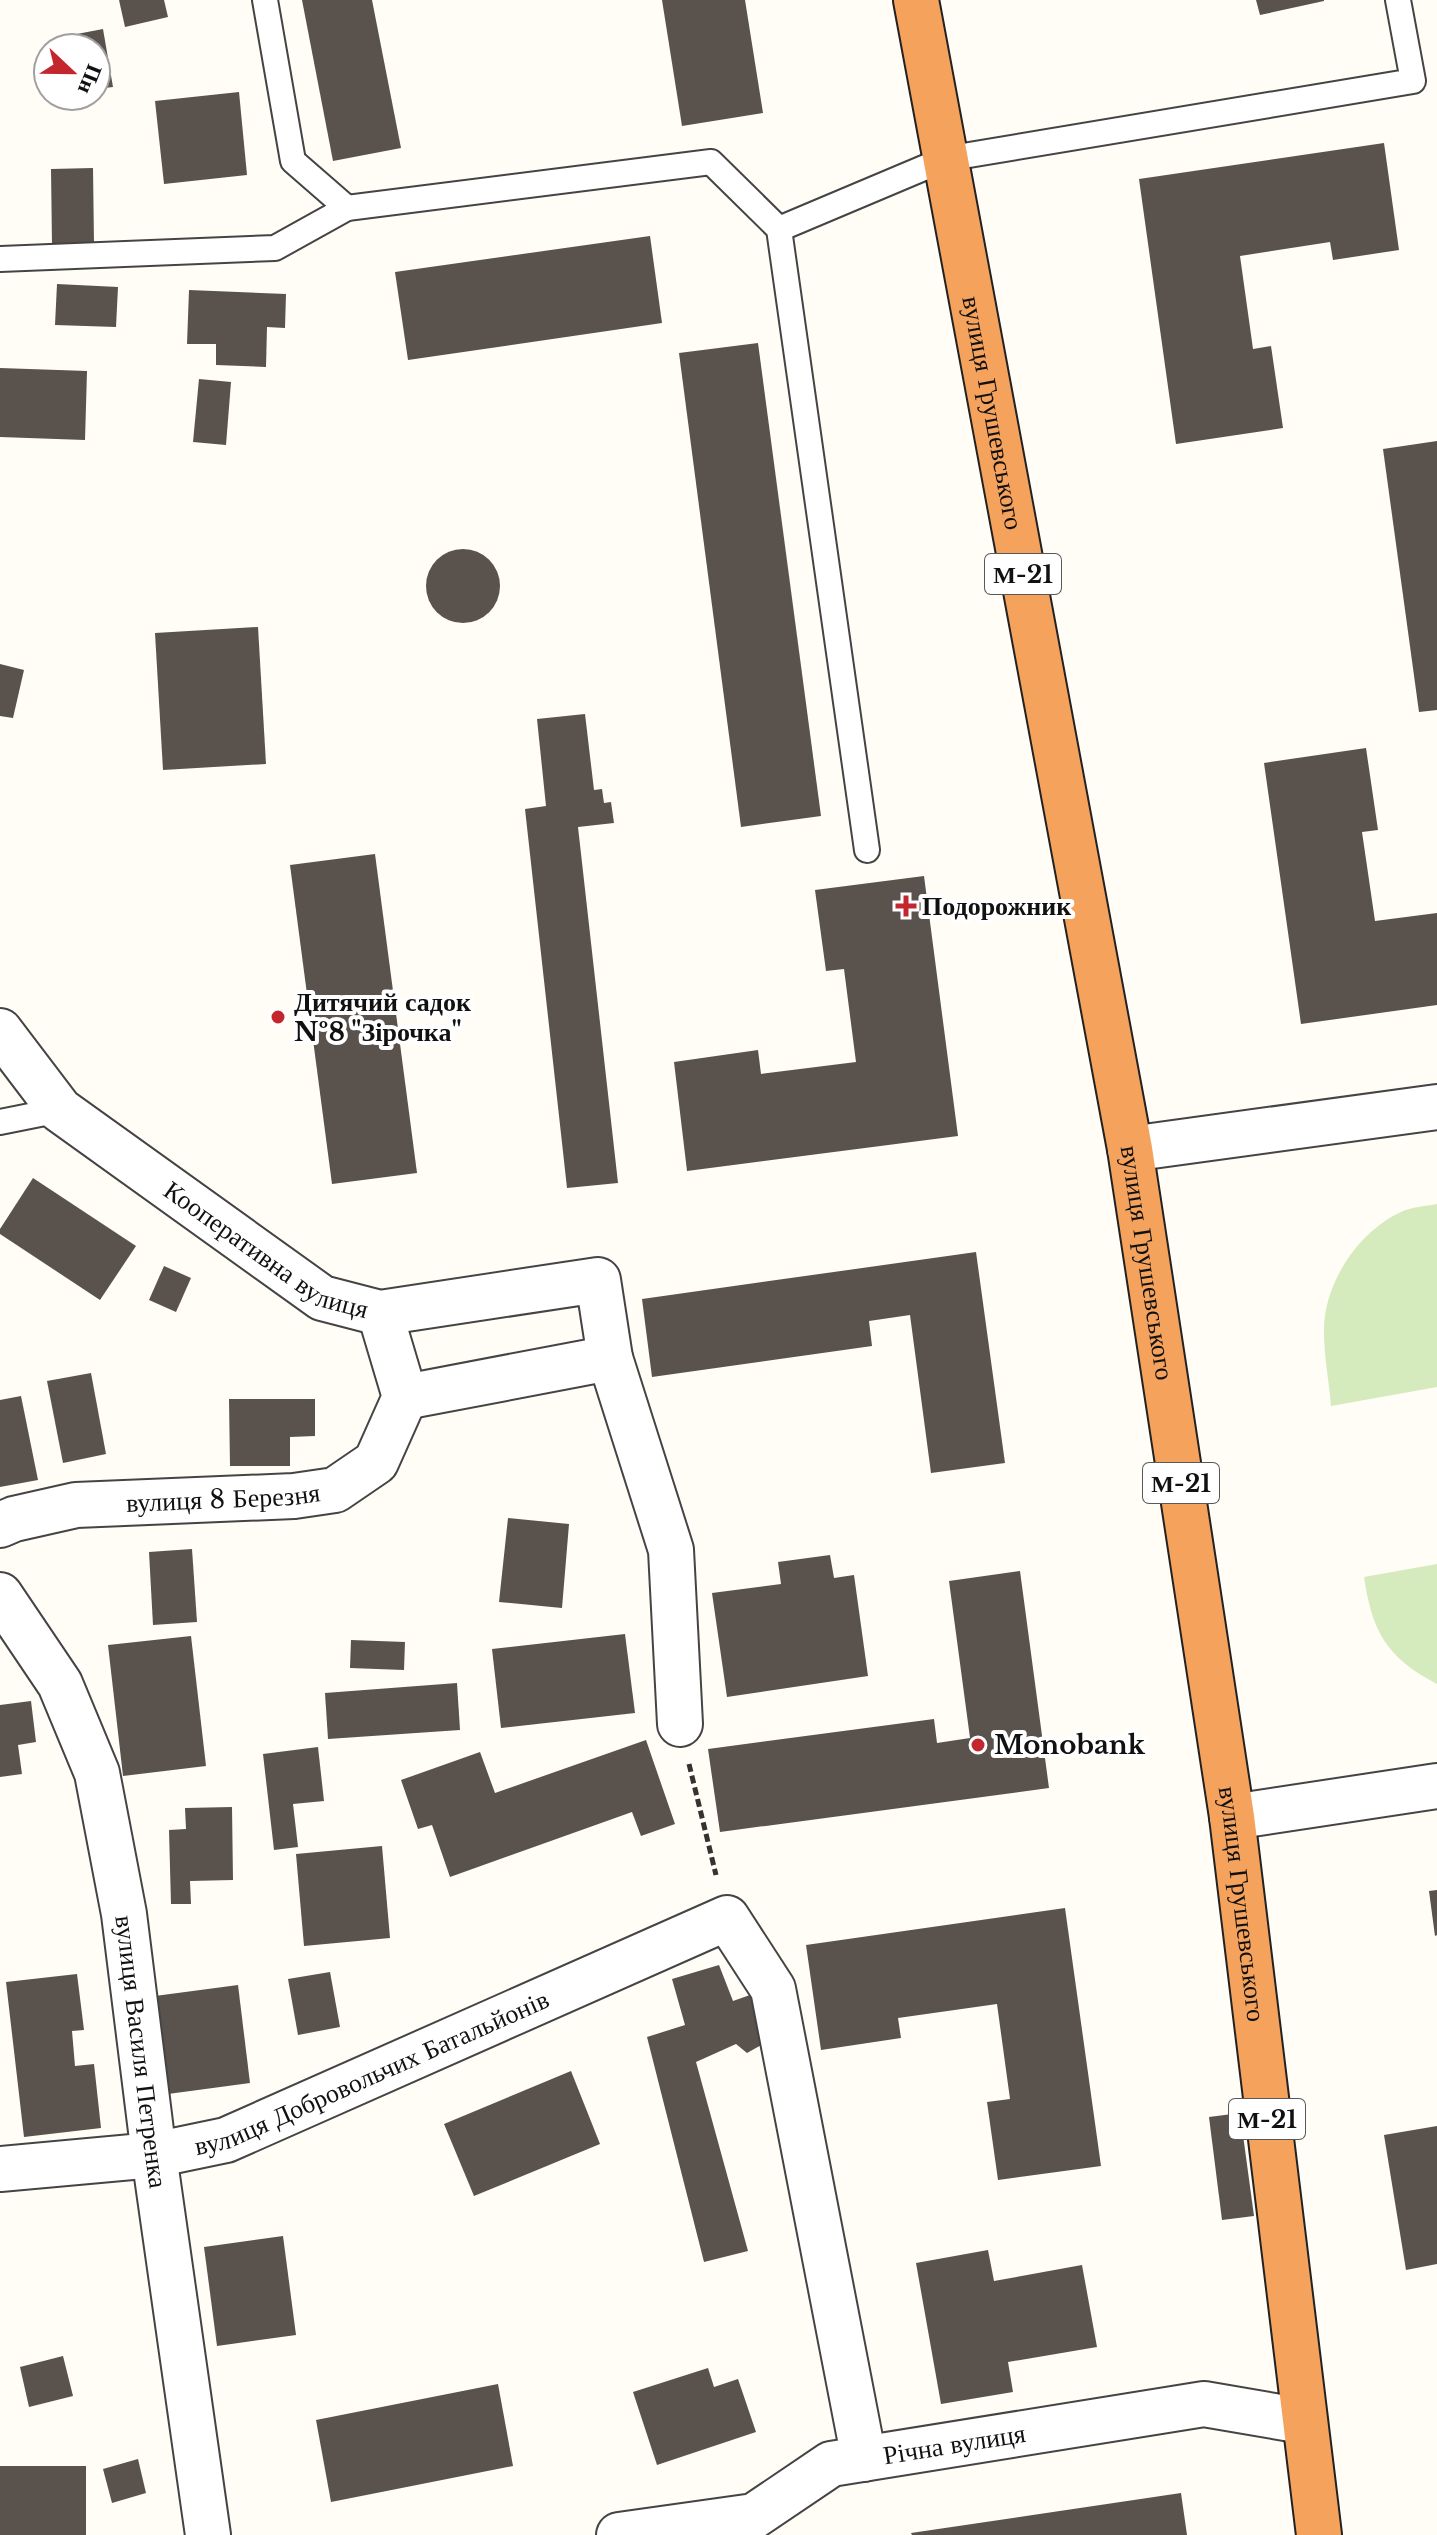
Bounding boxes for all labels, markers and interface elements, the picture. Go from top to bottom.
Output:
north arrow [32,32,112,112]
text: Пн [72,60,108,98]
street label: вулиця Грушевського [955,293,1030,532]
road number: М-21 [985,554,1061,594]
place label: Подорожник [922,890,1071,922]
marker: Подорожник [897,897,915,915]
place label: Дитячий садок №8 "Зірочка" [294,986,471,1048]
marker: Дитячий садок №8 "Зірочка" [269,1008,287,1026]
street label: вулиця Грушевського [1114,1143,1181,1383]
street label: Кооперативна вулиця [158,1174,372,1325]
road number: М-21 [1143,1463,1219,1503]
street label: вулиця 8 Березня [125,1476,322,1519]
place label: Monobank [994,1729,1146,1761]
marker: Monobank [969,1736,987,1754]
street label: вулиця Грушевського [1212,1784,1273,2023]
street label: вулиця Василя Петренка [108,1913,175,2191]
street label: вулиця Добровольчих Батальйонів [192,1983,554,2162]
road number: М-21 [1229,2099,1305,2139]
street label: Річна вулиця [881,2417,1028,2471]

